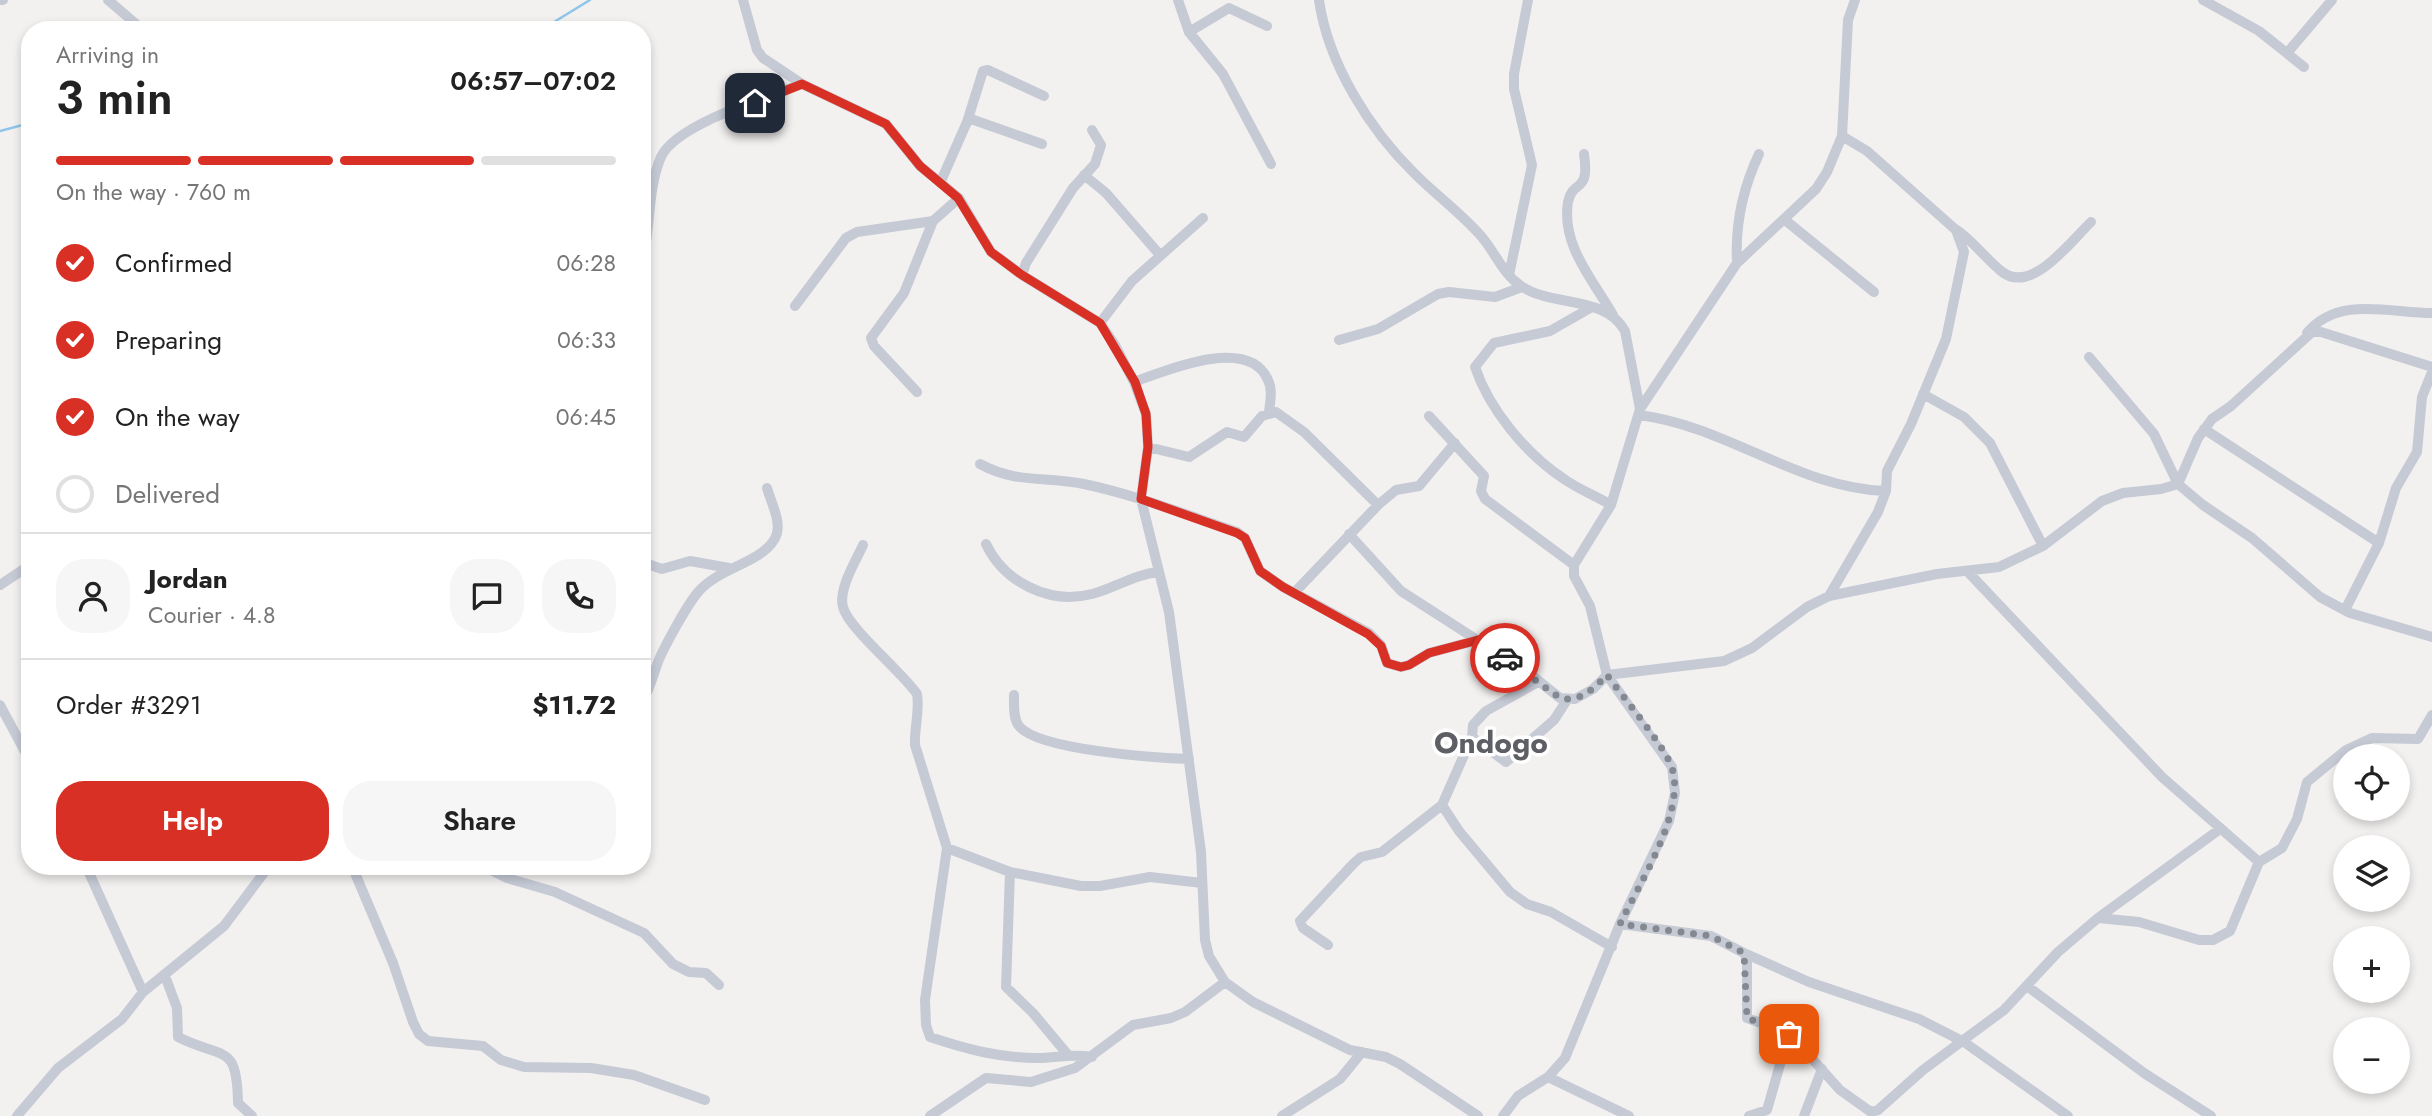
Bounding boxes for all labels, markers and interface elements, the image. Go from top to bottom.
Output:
text: Arriving in [56,38,159,72]
text: 06:57–07:02 [450,62,616,100]
text: 3 min [56,65,173,131]
pin [725,73,785,133]
icon: home [736,84,774,122]
text: On the way · 760 m [56,175,251,209]
icon: check [56,244,94,282]
text: Confirmed [115,244,232,282]
text: 06:28 [556,246,616,280]
icon: check [56,321,94,359]
text: Preparing [115,321,222,359]
text: 06:33 [557,323,616,357]
icon: check [56,398,94,436]
text: On the way [115,398,240,436]
text: 06:45 [556,400,616,434]
text: Delivered [115,475,220,513]
button: person [56,559,130,633]
button: chat [450,559,524,633]
button: phone [542,559,616,633]
text: Jordan [148,560,228,598]
text: Courier · 4.8 [148,598,276,632]
courier [1470,623,1540,693]
icon: car [1486,639,1524,677]
text: Order #3291 [56,686,202,724]
text: $11.72 [532,686,616,724]
district label: Ondogo [1434,721,1548,764]
map controls [2333,744,2410,1094]
button: locate [2333,744,2410,821]
button: Help [56,781,329,861]
button: Share [343,781,616,861]
button: layers [2333,835,2410,912]
button: + [2333,926,2410,1003]
pin [1759,1004,1819,1064]
icon: bag [1770,1015,1808,1053]
button: − [2333,1017,2410,1094]

